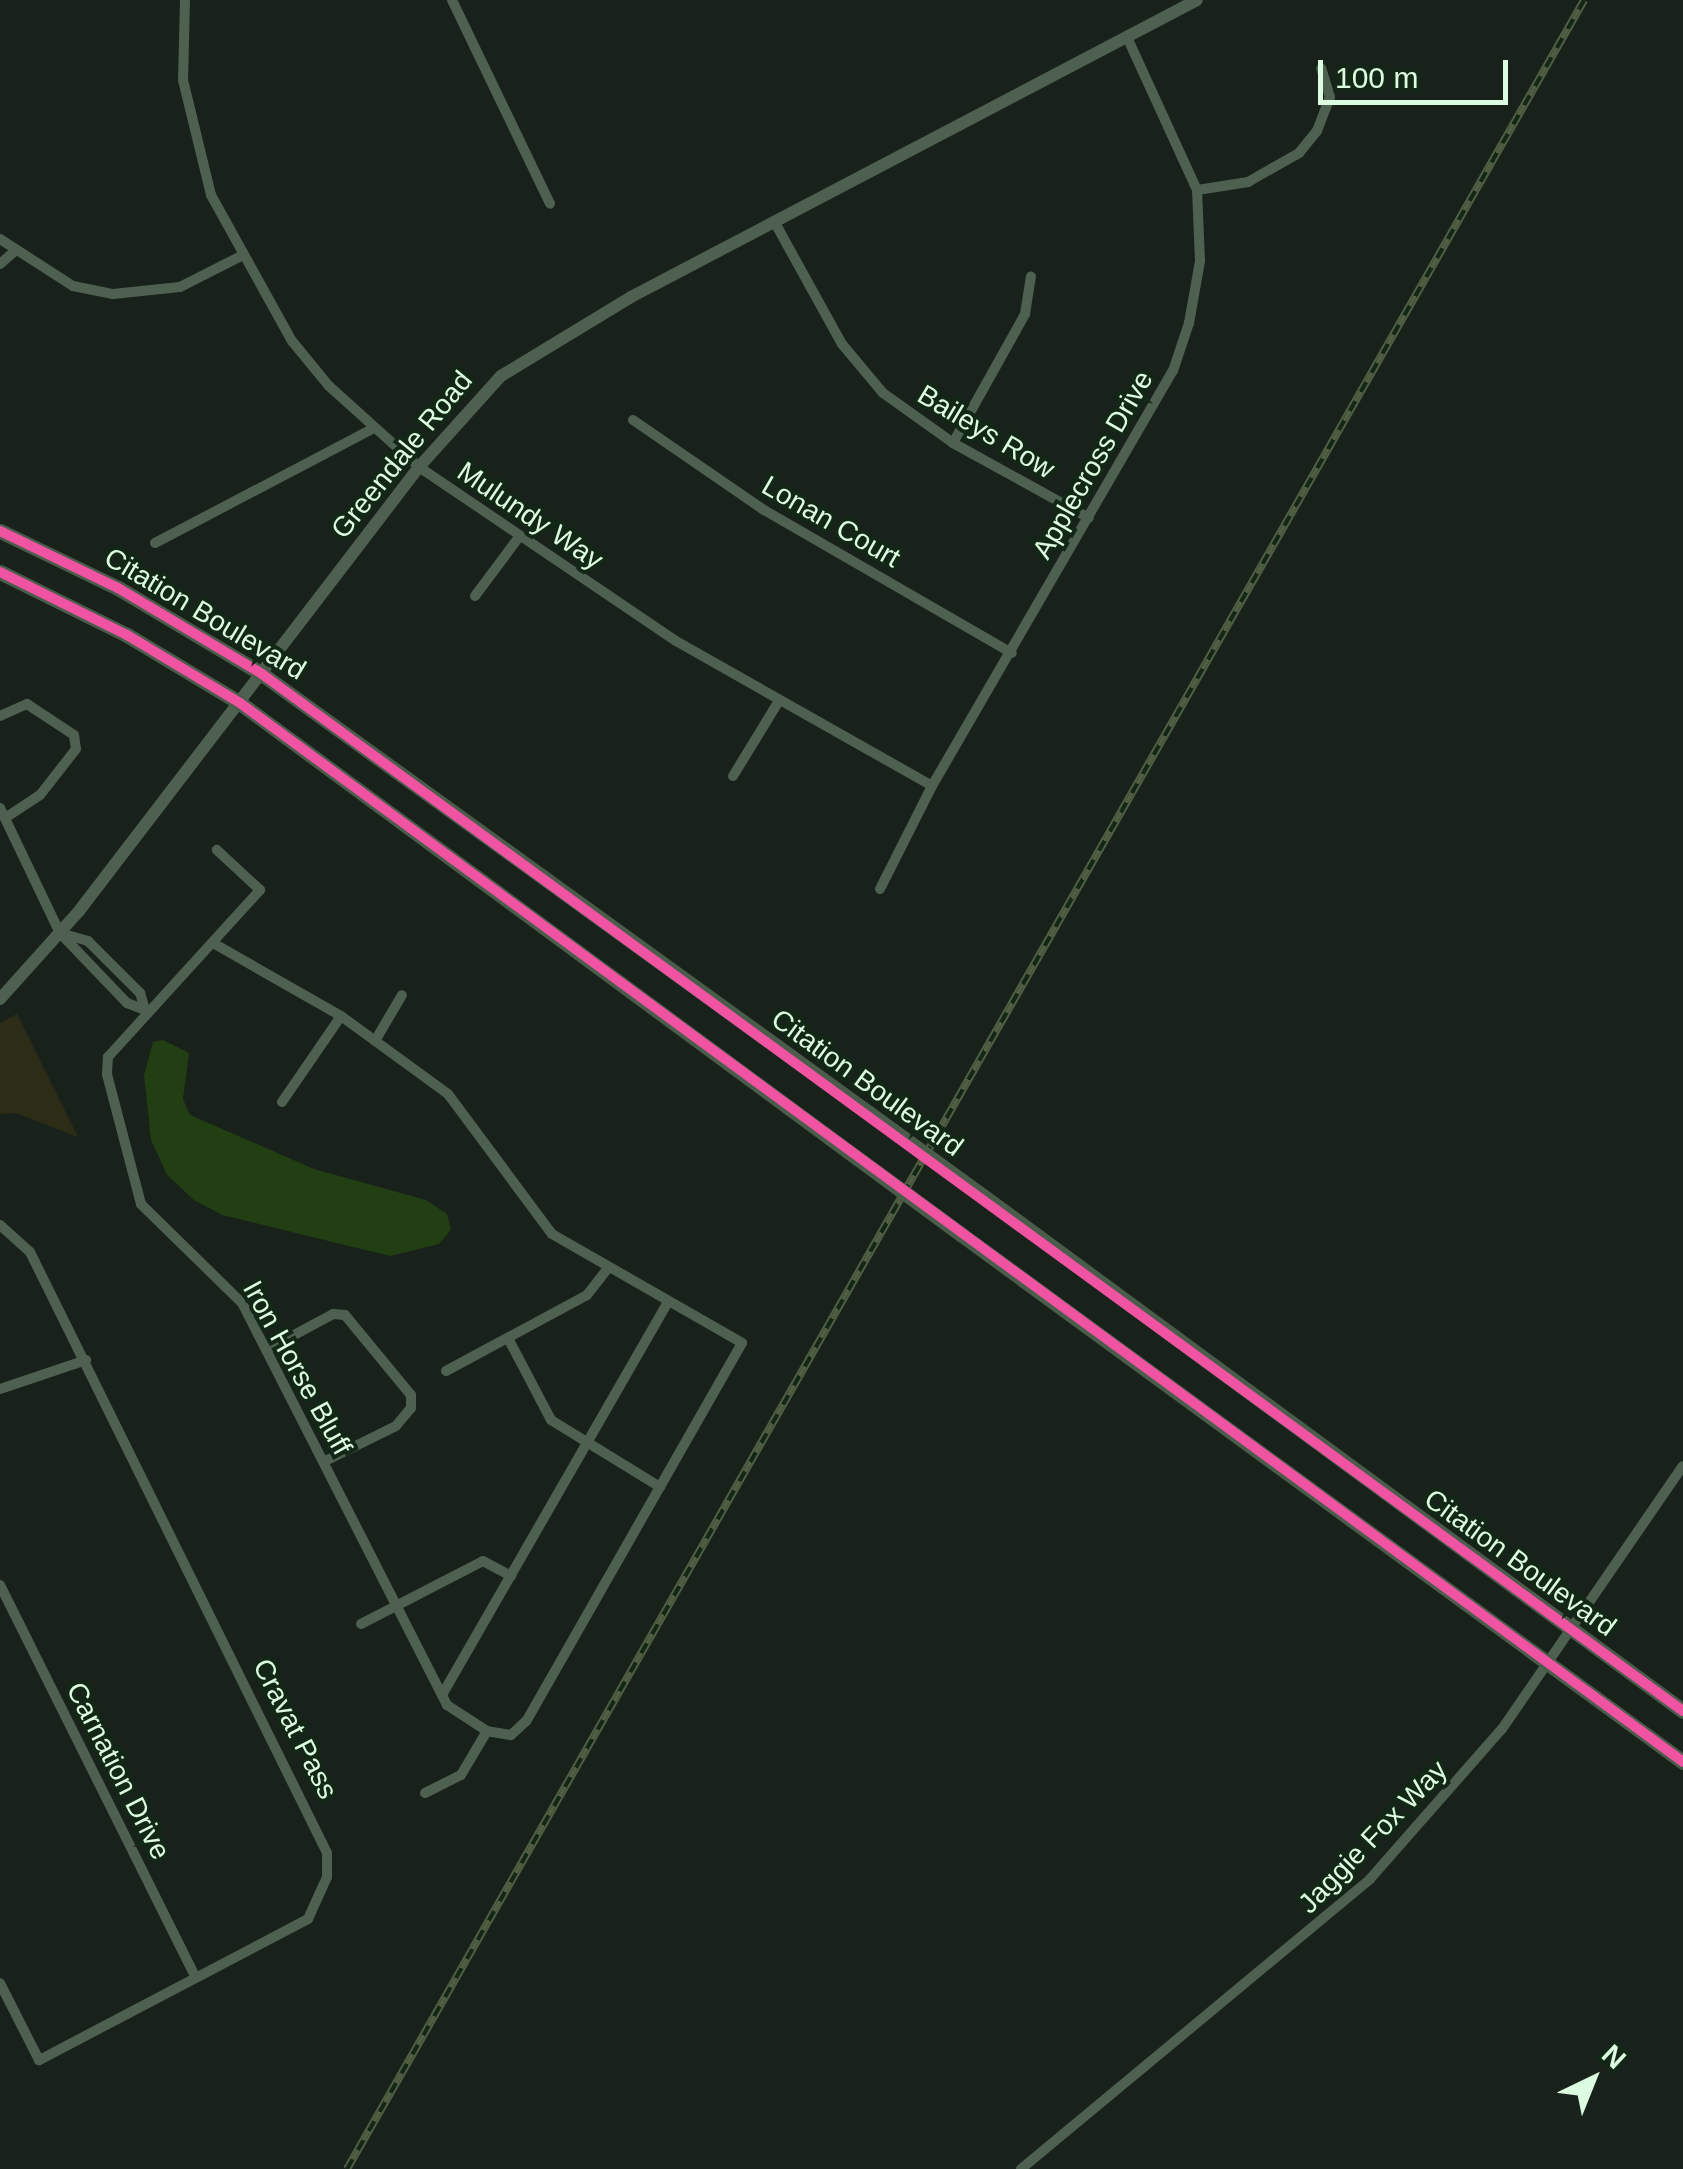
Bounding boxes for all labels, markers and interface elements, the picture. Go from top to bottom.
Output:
scale bar [1323,40,1513,102]
text: 100 m [1335,61,1418,94]
street label: Greendale Road [324,365,480,545]
street label: Applecross Drive [1026,365,1160,565]
street label: Baileys Row [911,378,1061,486]
street label: Mulundy Way [451,455,609,577]
street label: Lonan Court [756,469,906,575]
street label: Citation Boulevard [98,541,312,687]
street label: Citation Boulevard [765,1002,969,1164]
street label: Iron Horse Bluff [235,1275,359,1461]
street label: Citation Boulevard [1418,1482,1622,1644]
street label: Cravat Pass [245,1653,345,1805]
street label: Carnation Drive [59,1677,177,1865]
street label: Jaggie Fox Way [1292,1754,1454,1920]
north arrow [1543,2029,1643,2129]
text: N [1596,2038,1632,2075]

